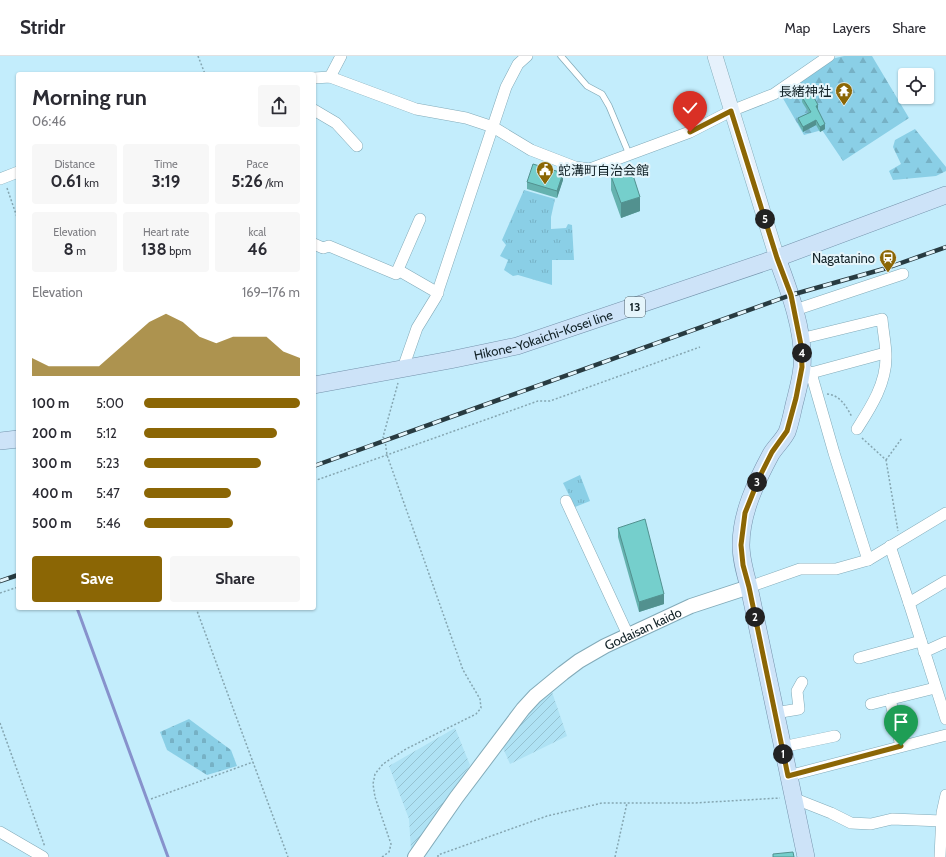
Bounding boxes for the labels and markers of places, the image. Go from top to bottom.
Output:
temple icon: 長緒神社 [834,81,854,106]
place label: 長緒神社 [779,83,831,99]
pin [673,91,707,132]
public building icon: 蛇溝町自治会館 [535,160,555,185]
place label: 蛇溝町自治会館 [558,162,649,178]
pin: 5 [755,209,775,229]
station icon: Nagatanino [878,248,898,273]
place label: Nagatanino [812,250,875,266]
pin: 4 [792,343,812,363]
pin: 3 [747,472,767,492]
pin: 2 [745,607,765,627]
pin [884,705,918,746]
pin: 1 [773,744,793,764]

